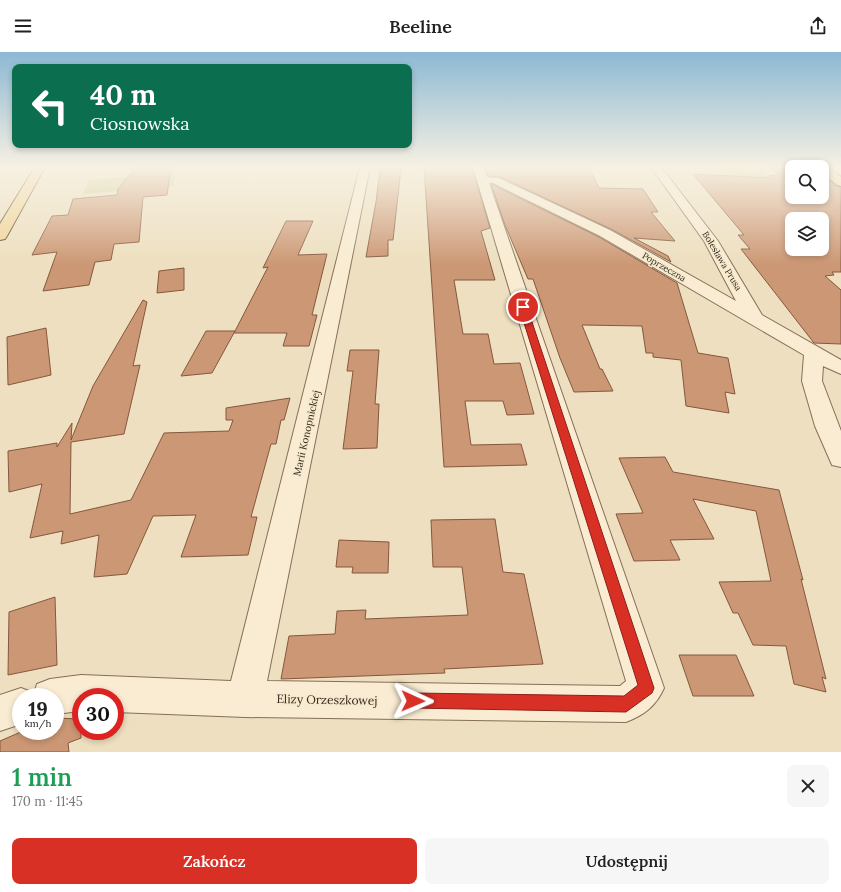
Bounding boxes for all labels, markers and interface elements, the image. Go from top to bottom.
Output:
icon: menu [12,15,34,37]
text: Beeline [389,15,452,38]
icon: share [807,15,829,37]
text: 40 m [90,77,156,113]
icon: left [24,80,76,132]
text: Ciosnowska [90,112,190,135]
map controls [785,160,829,256]
button: search [785,160,829,204]
button: layers [785,212,829,256]
street label: Bolesława Prusa [700,229,745,293]
street label: Poprzeczna [640,250,688,284]
pin [506,290,540,324]
icon: arrive [512,296,534,318]
street label: Marii Konopnickiej [290,389,323,477]
position arrow [392,680,434,722]
speed limit sign: 30 [72,688,124,740]
street label: Elizy Orzeszkowej [276,691,378,708]
text: 19 [28,696,48,721]
text: km/h [24,717,52,730]
text: 1 min [12,762,72,793]
button: close [787,765,829,807]
text: 170 m · 11:45 [12,793,83,810]
button: Zakończ [12,838,417,884]
button: Udostępnij [425,838,829,884]

